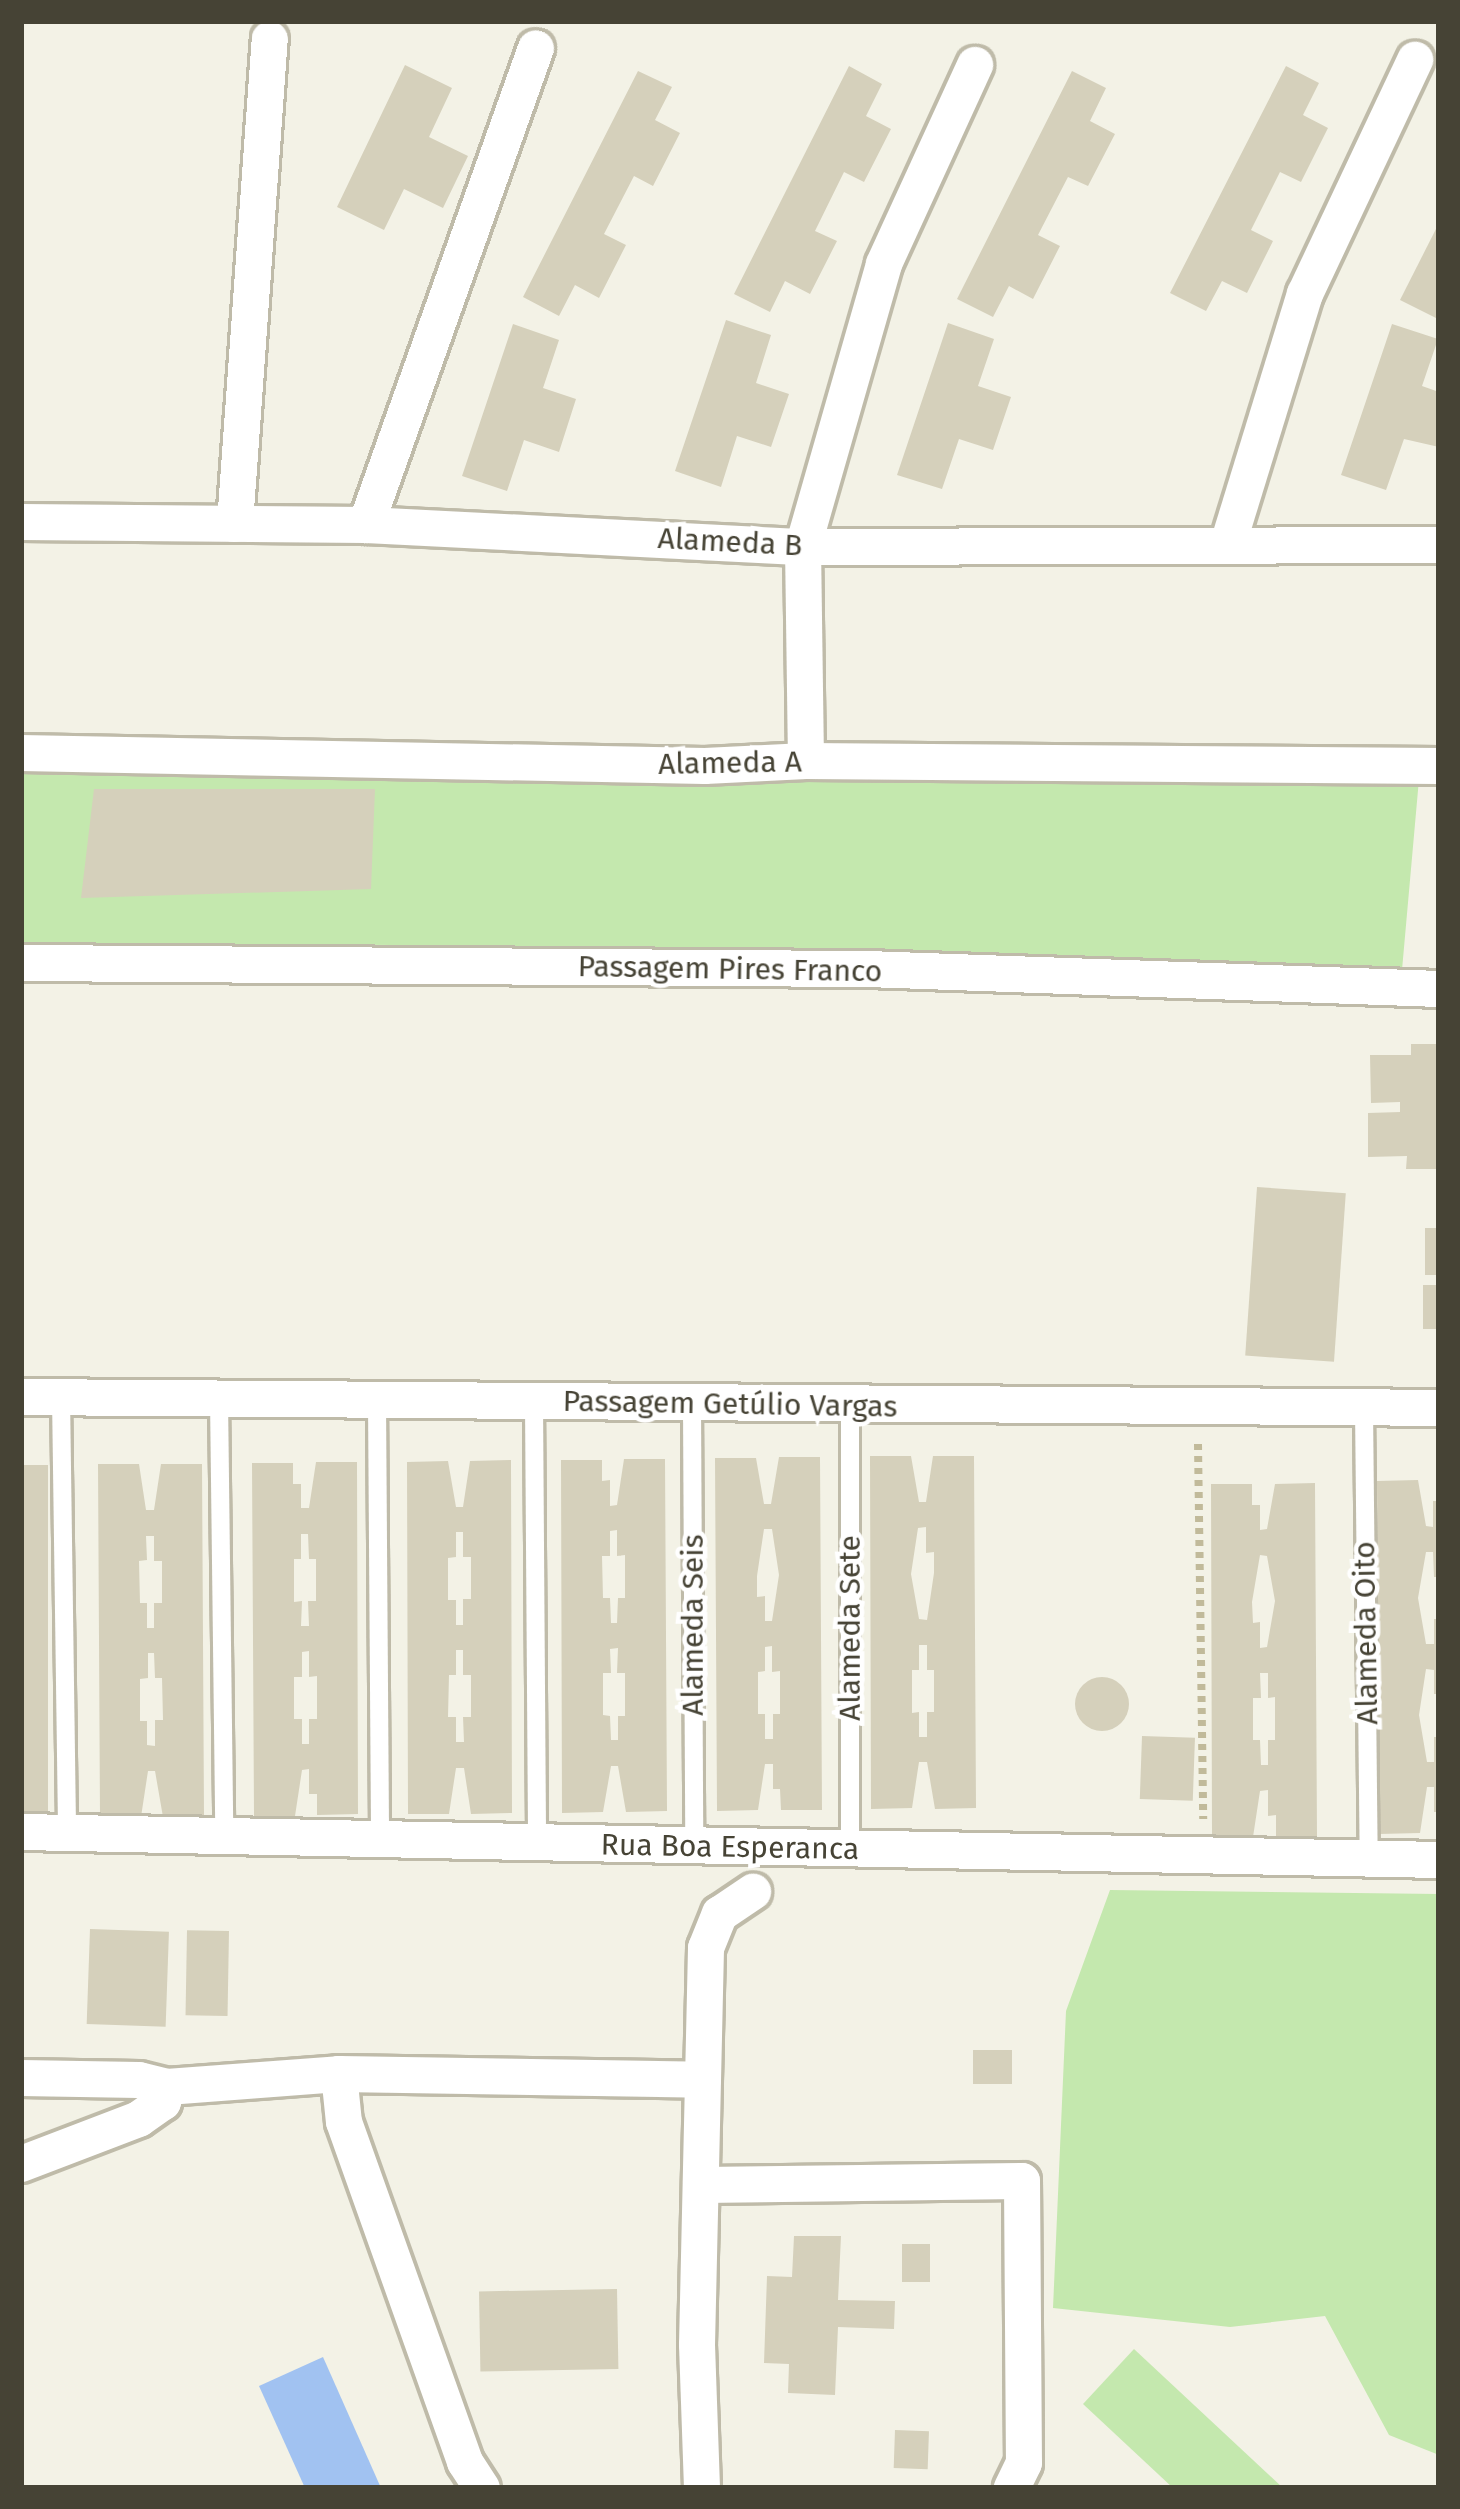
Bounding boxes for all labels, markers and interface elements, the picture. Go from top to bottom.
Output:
street label: Alameda B [657,520,803,564]
street label: Alameda A [658,744,802,782]
street label: Passagem Pires Franco [577,948,883,990]
street label: Passagem Getúlio Vargas [562,1383,898,1425]
street label: Alameda Seis [675,1534,711,1716]
street label: Alameda Sete [832,1535,868,1721]
street label: Alameda Oito [1346,1541,1386,1725]
street label: Rua Boa Esperanca [600,1827,860,1867]

